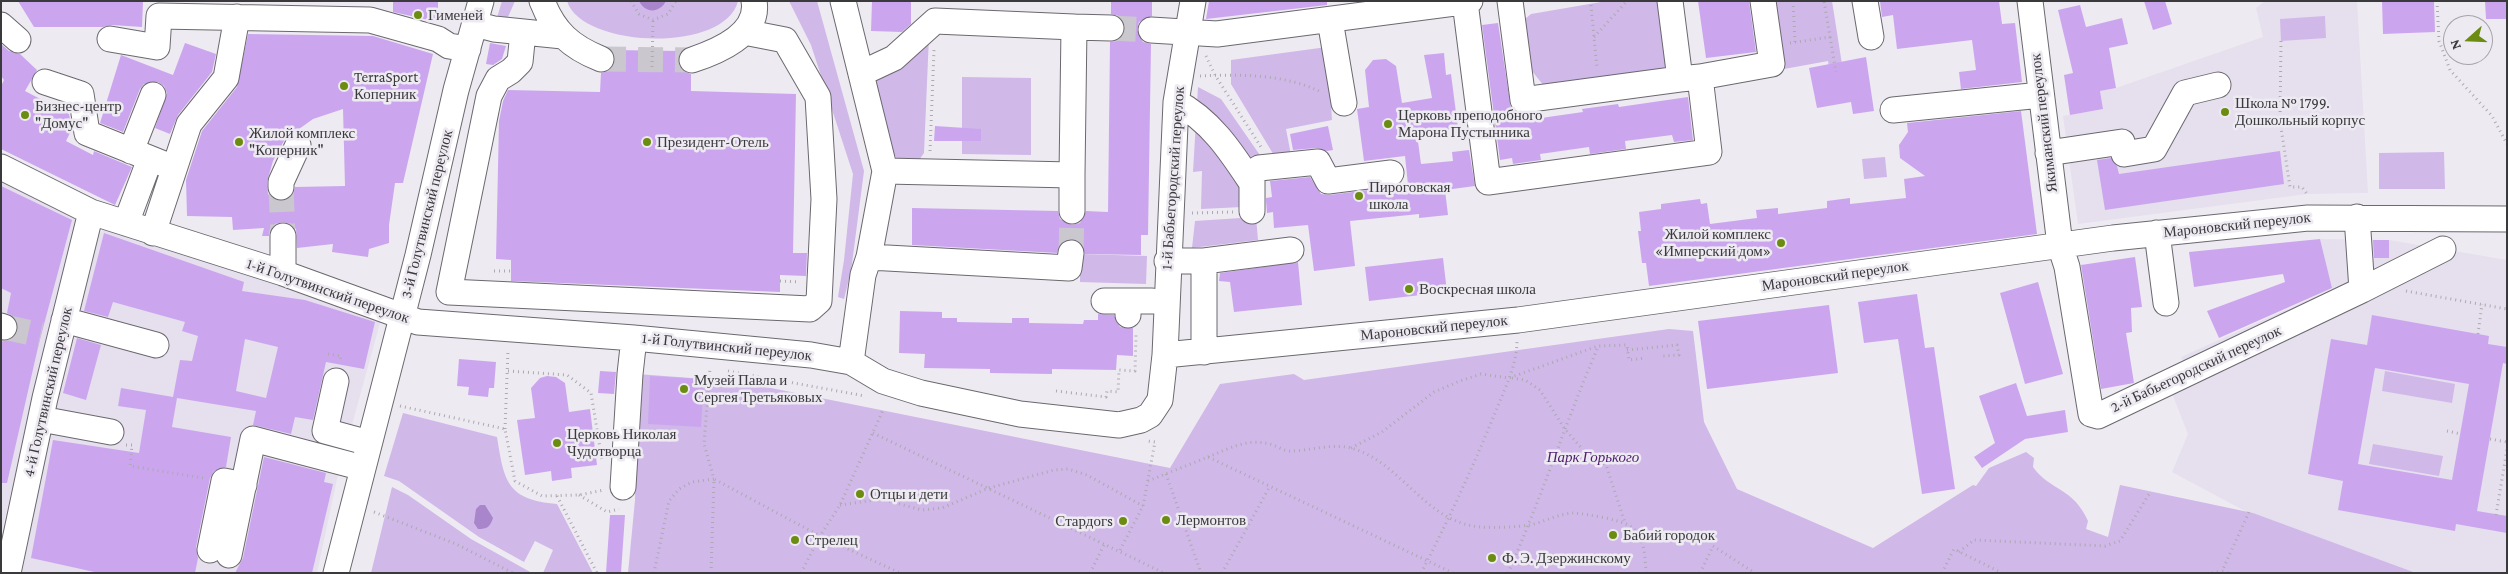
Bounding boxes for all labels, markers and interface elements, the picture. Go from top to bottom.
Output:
place label: Гименей [428,6,483,24]
marker: Гименей [412,9,424,21]
north arrow [2443,15,2493,65]
text: N [2446,38,2464,52]
street label: Якиманский переулок [2027,53,2061,193]
place label: TerraSport Коперник [354,68,418,103]
marker: TerraSport Коперник [338,80,350,92]
street label: 1-й Бабьегородский переулок [1158,86,1188,270]
place label: Школа № 1799. Дошкольный корпус [2235,94,2365,129]
place label: Бизнес-центр "Домус" [35,97,122,132]
place label: Церковь преподобного Марона Пустынника [1398,106,1543,141]
marker: Школа № 1799. Дошкольный корпус [2219,106,2231,118]
marker: Бизнес-центр "Домус" [19,109,31,121]
marker: Церковь преподобного Марона Пустынника [1382,118,1394,130]
place label: Жилой комплекс "Коперник" [249,124,355,159]
street label: 3-й Голутвинский переулок [397,128,457,300]
place label: Президент-Отель [657,133,769,151]
marker: Жилой комплекс "Коперник" [233,136,245,148]
marker: Президент-Отель [641,136,653,148]
place label: Пироговская школа [1369,178,1450,213]
marker: Пироговская школа [1353,190,1365,202]
street label: Мароновский переулок [2163,208,2311,242]
place label: Жилой комплекс «Имперский дом» [1655,225,1771,260]
marker: Жилой комплекс «Имперский дом» [1775,237,1787,249]
street label: 1-й Голутвинский переулок [244,255,412,327]
street label: Мароновский переулок [1761,257,1909,295]
place label: Воскресная школа [1419,280,1536,298]
marker: Воскресная школа [1403,283,1415,295]
street label: 4-й Голутвинский переулок [20,305,76,479]
street label: Мароновский переулок [1360,311,1508,345]
street label: 2-й Бабьегородский переулок [2108,322,2284,416]
street label: 1-й Голутвинский переулок [641,329,813,365]
place label: Музей Павла и Сергея Третьяковых [694,371,822,406]
marker: Музей Павла и Сергея Третьяковых [678,383,690,395]
place label: Церковь Николая Чудотворца [567,425,676,460]
marker: Церковь Николая Чудотворца [551,437,563,449]
park label: Парк Горького [1547,448,1639,466]
place label: Отцы и дети [870,485,948,503]
marker: Отцы и дети [854,488,866,500]
place label: Лермонтов [1176,511,1246,529]
place label: Стардогs [1055,512,1113,530]
marker: Лермонтов [1160,514,1172,526]
marker: Стардогs [1117,515,1129,527]
place label: Бабий городок [1623,526,1715,544]
marker: Бабий городок [1607,529,1619,541]
place label: Стрелец [805,531,858,549]
marker: Стрелец [789,534,801,546]
place label: Ф. Э. Дзержинскому [1502,549,1631,567]
marker: Ф. Э. Дзержинскому [1486,552,1498,564]

